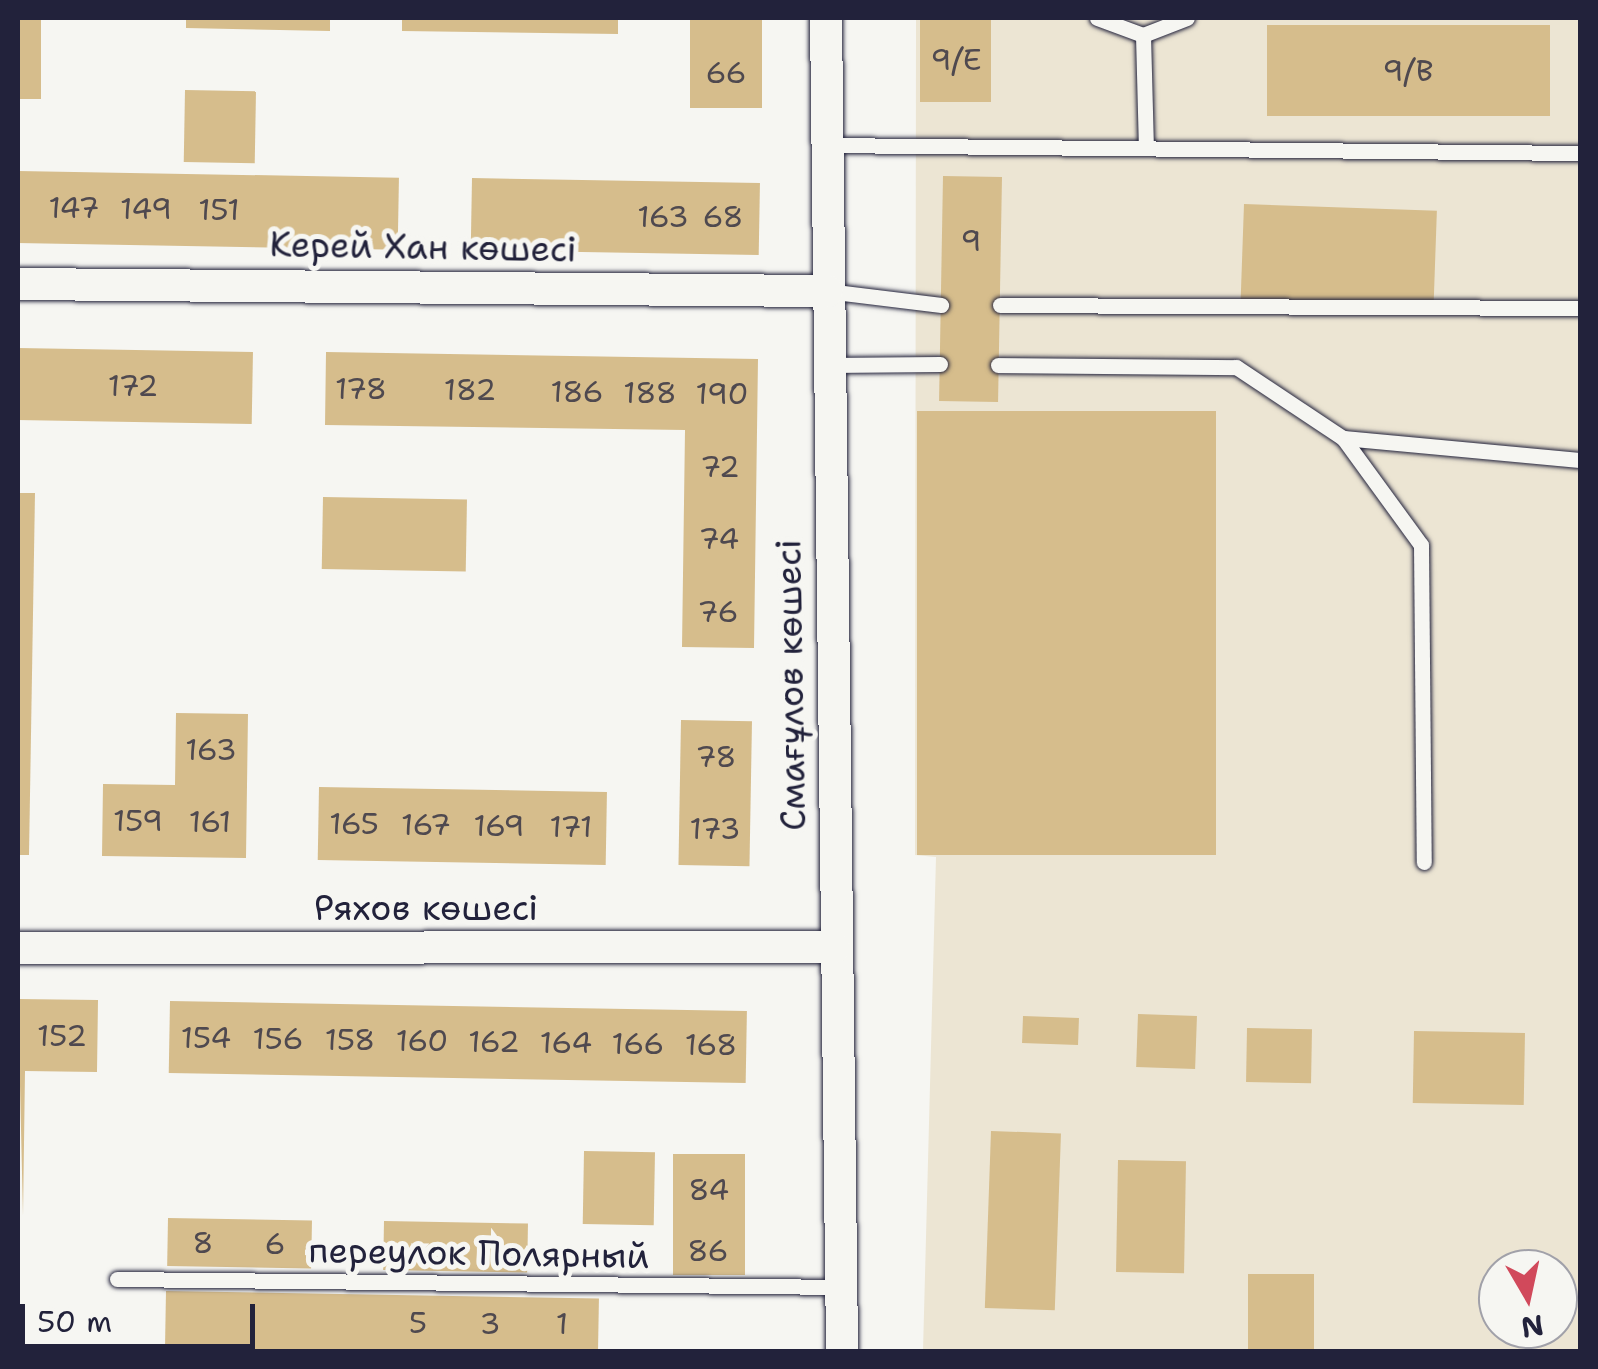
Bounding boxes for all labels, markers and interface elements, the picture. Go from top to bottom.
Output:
house number: 9/Е [930,42,982,78]
house number: 9/В [1383,53,1433,89]
house number: 66 [705,55,747,91]
house number: 147 [48,190,100,226]
house number: 149 [120,191,172,227]
house number: 151 [198,192,240,228]
house number: 163 [637,199,689,235]
house number: 68 [703,199,743,235]
street label: Керей Хан көшесі [269,223,577,271]
house number: 9 [961,223,981,259]
house number: 172 [108,368,158,404]
house number: 178 [335,371,387,407]
house number: 182 [444,372,496,408]
house number: 186 [550,374,604,410]
house number: 188 [623,375,677,411]
house number: 190 [696,376,748,412]
house number: 72 [700,449,740,485]
house number: 74 [699,521,739,557]
street label: Смағұлов көшесі [767,539,815,831]
house number: 76 [698,594,738,630]
house number: 163 [185,732,237,768]
house number: 78 [696,739,736,775]
house number: 159 [113,803,163,839]
house number: 161 [189,804,231,840]
house number: 165 [329,806,379,842]
house number: 167 [401,807,451,843]
house number: 169 [473,808,525,844]
house number: 171 [550,809,592,845]
house number: 173 [690,811,740,847]
street label: Ряхов көшесі [314,887,538,929]
house number: 152 [37,1018,87,1054]
house number: 154 [181,1020,231,1056]
house number: 156 [253,1021,303,1057]
house number: 158 [325,1022,375,1058]
house number: 160 [396,1023,448,1059]
house number: 162 [468,1024,520,1060]
house number: 164 [540,1025,592,1061]
house number: 166 [612,1026,664,1062]
house number: 168 [685,1027,737,1063]
house number: 84 [689,1172,729,1208]
house number: 8 [193,1225,213,1261]
house number: 6 [265,1226,285,1262]
street label: переулок Полярный [308,1229,650,1277]
house number: 86 [687,1233,729,1269]
north arrow [1478,1249,1578,1349]
scale bar [25,1284,260,1346]
text: 50 m [37,1301,112,1342]
house number: 5 [409,1305,427,1341]
house number: 3 [480,1306,500,1342]
house number: 1 [556,1306,568,1342]
text: N [1518,1306,1546,1347]

